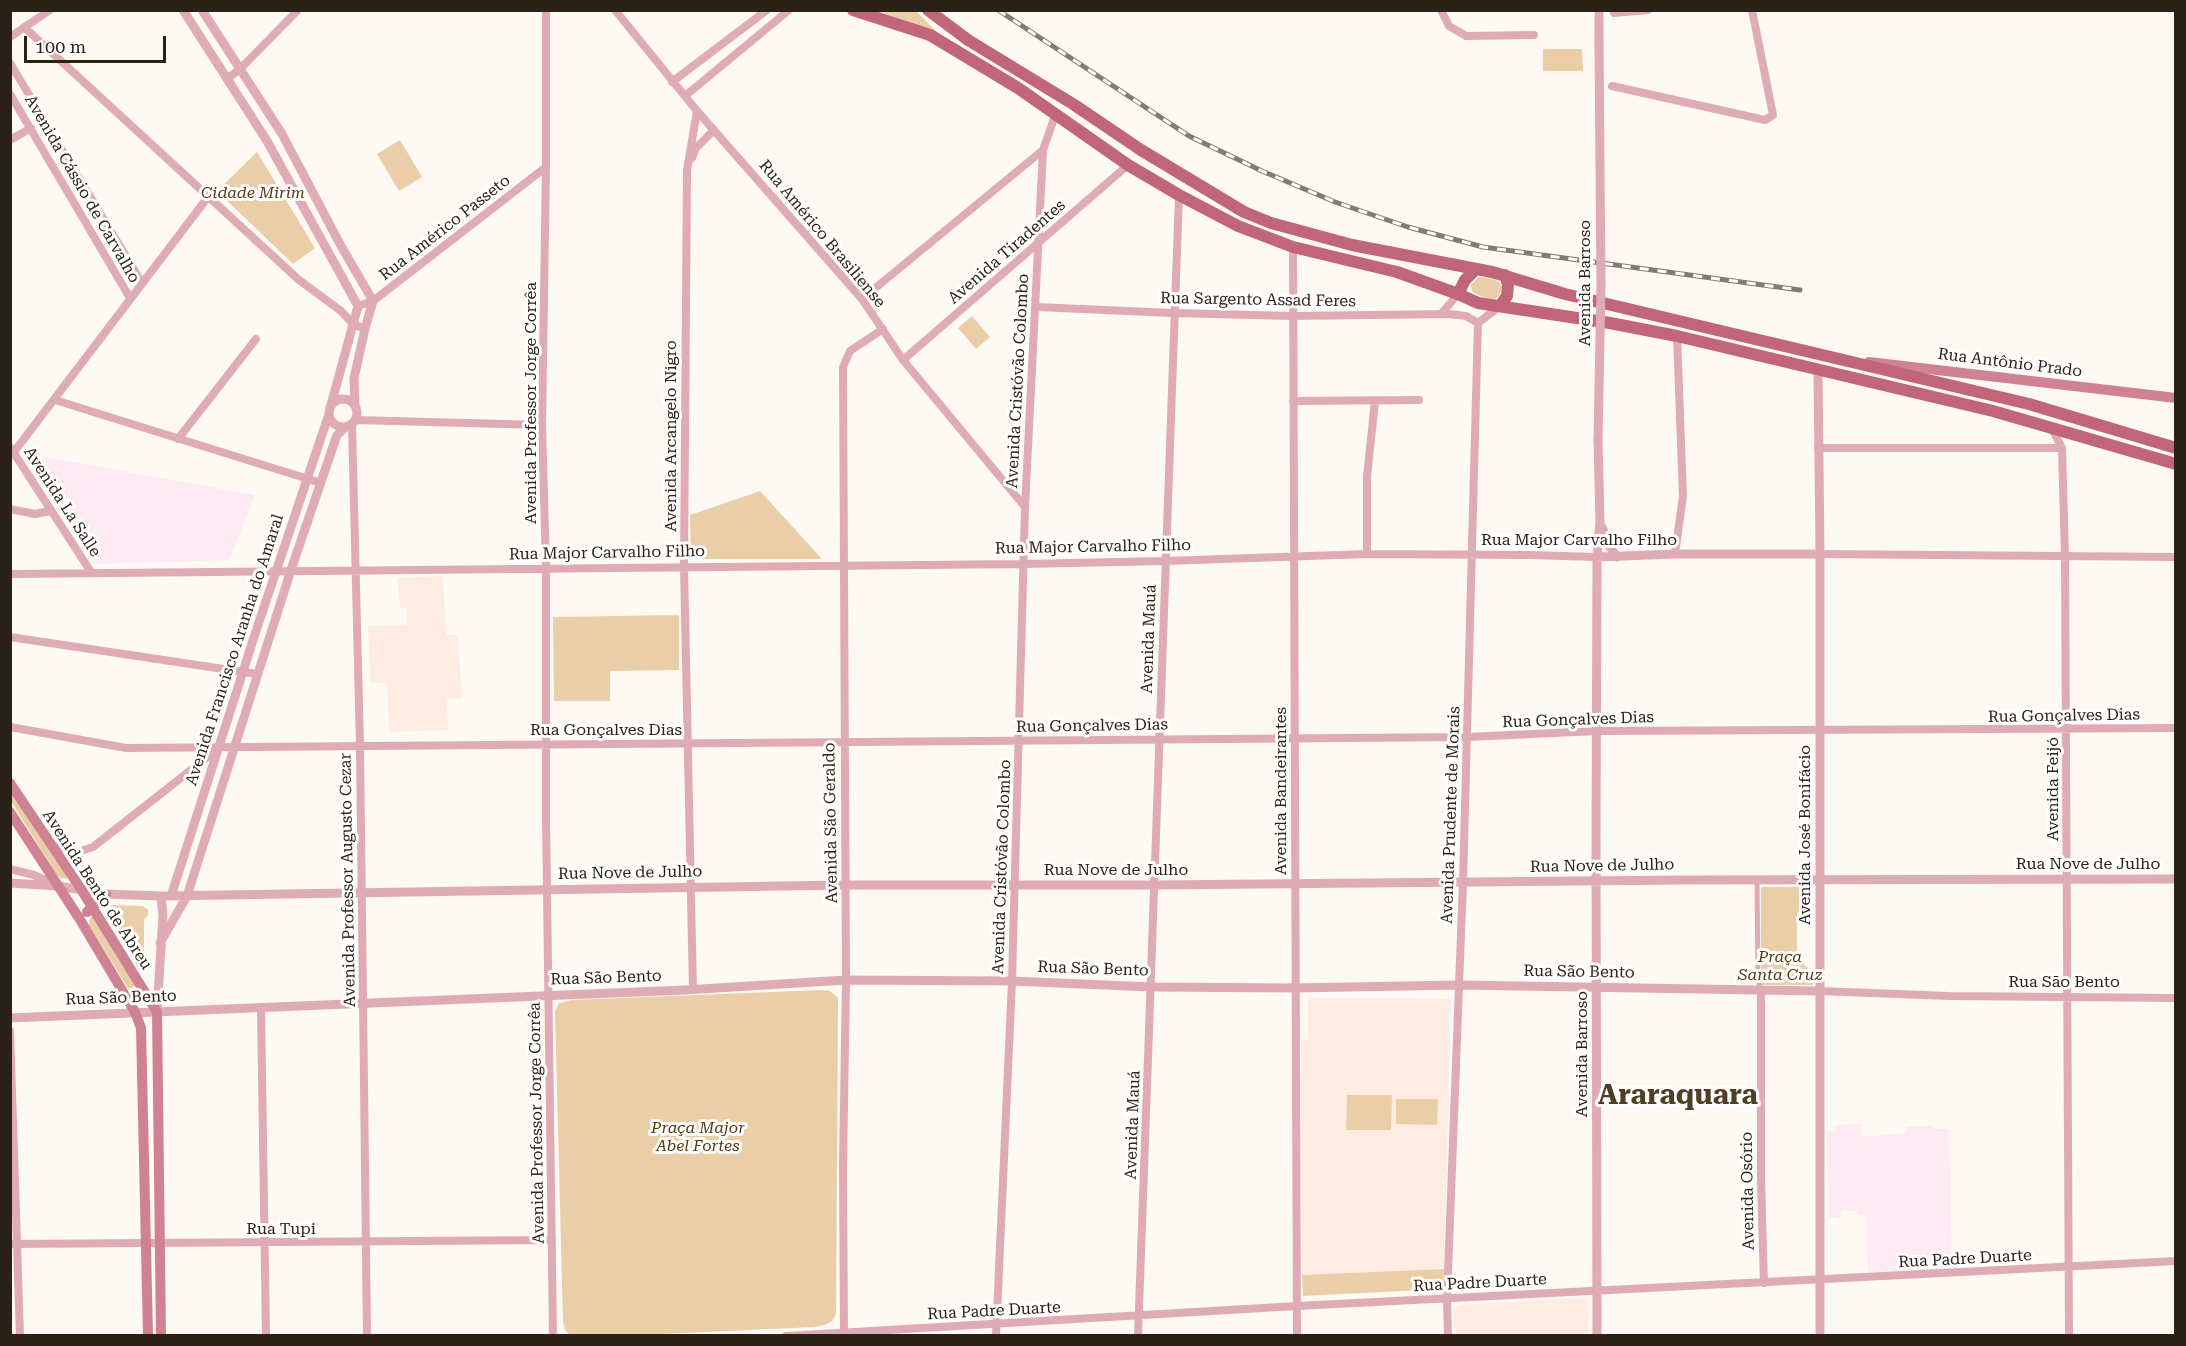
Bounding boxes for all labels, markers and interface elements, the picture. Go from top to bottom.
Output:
scale bar [27,24,170,62]
text: 100 m [35,36,86,57]
street label: Avenida Cássio de Carvalho [20,92,144,286]
street label: Rua Américo Brasiliense [755,156,889,312]
street label: Rua Américo Passeto [376,171,514,285]
park label: Cidade Mirim [201,183,305,203]
street label: Avenida Tiradentes [944,196,1070,308]
street label: Avenida Barroso [1575,220,1595,346]
street label: Avenida Cristóvão Colombo [1003,273,1033,489]
street label: Avenida Professor Jorge Corrêa [521,282,541,524]
street label: Rua Sargento Assad Feres [1160,289,1356,311]
street label: Avenida Arcangelo Nigro [661,340,681,532]
street label: Rua Antônio Prado [1937,345,2083,381]
street label: Avenida La Salle [19,444,105,560]
street label: Avenida Francisco Aranha do Amaral [182,512,288,788]
street label: Rua Major Carvalho Filho [1481,530,1677,550]
street label: Rua Major Carvalho Filho [995,536,1191,558]
street label: Rua Major Carvalho Filho [509,542,705,564]
street label: Avenida Mauá [1138,584,1160,694]
street label: Rua Gonçalves Dias [1988,705,2140,727]
street label: Avenida Prudente de Morais [1438,706,1464,924]
street label: Avenida Bandeirantes [1271,707,1291,875]
street label: Rua Gonçalves Dias [1502,708,1654,732]
street label: Rua Gonçalves Dias [1016,715,1168,737]
street label: Rua Gonçalves Dias [530,720,682,740]
street label: Avenida Feijó [2043,737,2063,841]
street label: Avenida São Geraldo [820,742,842,904]
street label: Avenida José Bonifácio [1795,745,1815,925]
street label: Avenida Professor Augusto Cezar [336,753,360,1007]
street label: Avenida Cristóvão Colombo [989,759,1015,975]
street label: Avenida Bento de Abreu [38,807,156,973]
street label: Rua Nove de Julho [2016,854,2160,874]
street label: Rua Nove de Julho [1530,855,1674,877]
street label: Rua Nove de Julho [1044,860,1188,880]
street label: Rua Nove de Julho [558,862,702,884]
park label: Praça Santa Cruz [1738,947,1822,985]
street label: Rua São Bento [1037,957,1149,981]
street label: Rua São Bento [1523,961,1635,983]
street label: Rua São Bento [550,966,662,990]
street label: Rua São Bento [2008,972,2120,992]
street label: Rua São Bento [65,986,177,1010]
street label: Avenida Barroso [1572,991,1592,1117]
street label: Avenida Professor Jorge Corrêa [525,1002,549,1244]
street label: Avenida Mauá [1122,1070,1144,1180]
district label: Araraquara [1598,1079,1758,1113]
park label: Praça Major Abel Fortes [651,1118,745,1156]
street label: Avenida Osório [1737,1132,1759,1250]
street label: Rua Tupi [246,1219,316,1239]
street label: Rua Padre Duarte [1898,1246,2032,1272]
street label: Rua Padre Duarte [1413,1270,1547,1296]
street label: Rua Padre Duarte [927,1298,1061,1324]

